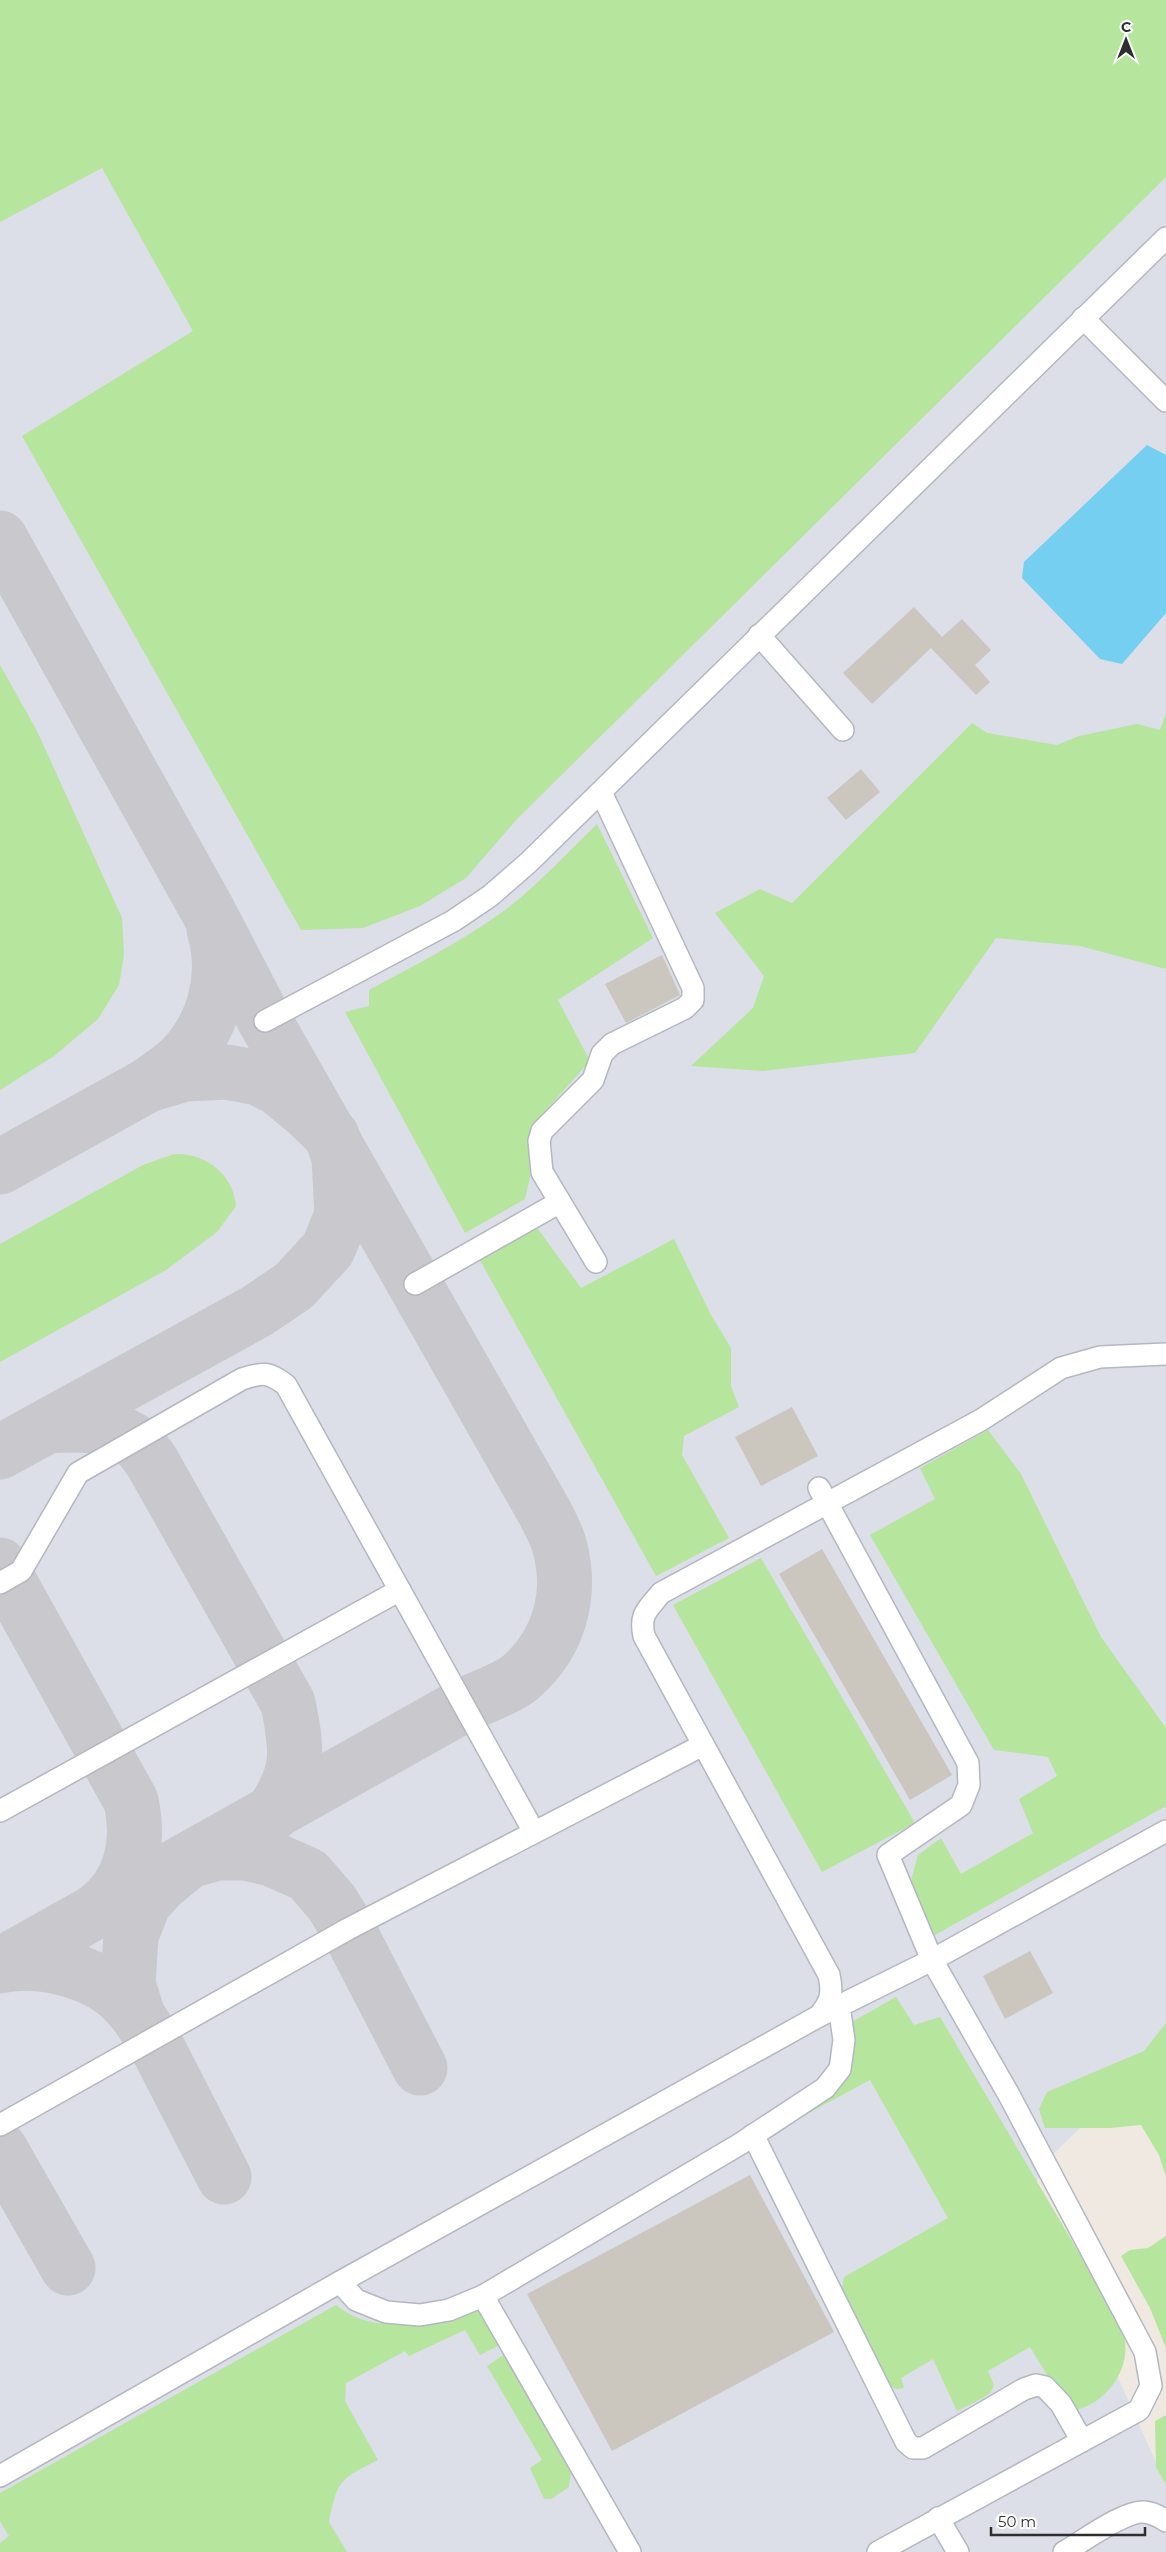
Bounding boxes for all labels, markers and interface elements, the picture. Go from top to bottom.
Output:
north arrow [1101,15,1151,65]
text: С [1121,18,1131,36]
scale bar [991,2504,1145,2536]
text: 50 m [998,2512,1036,2531]

